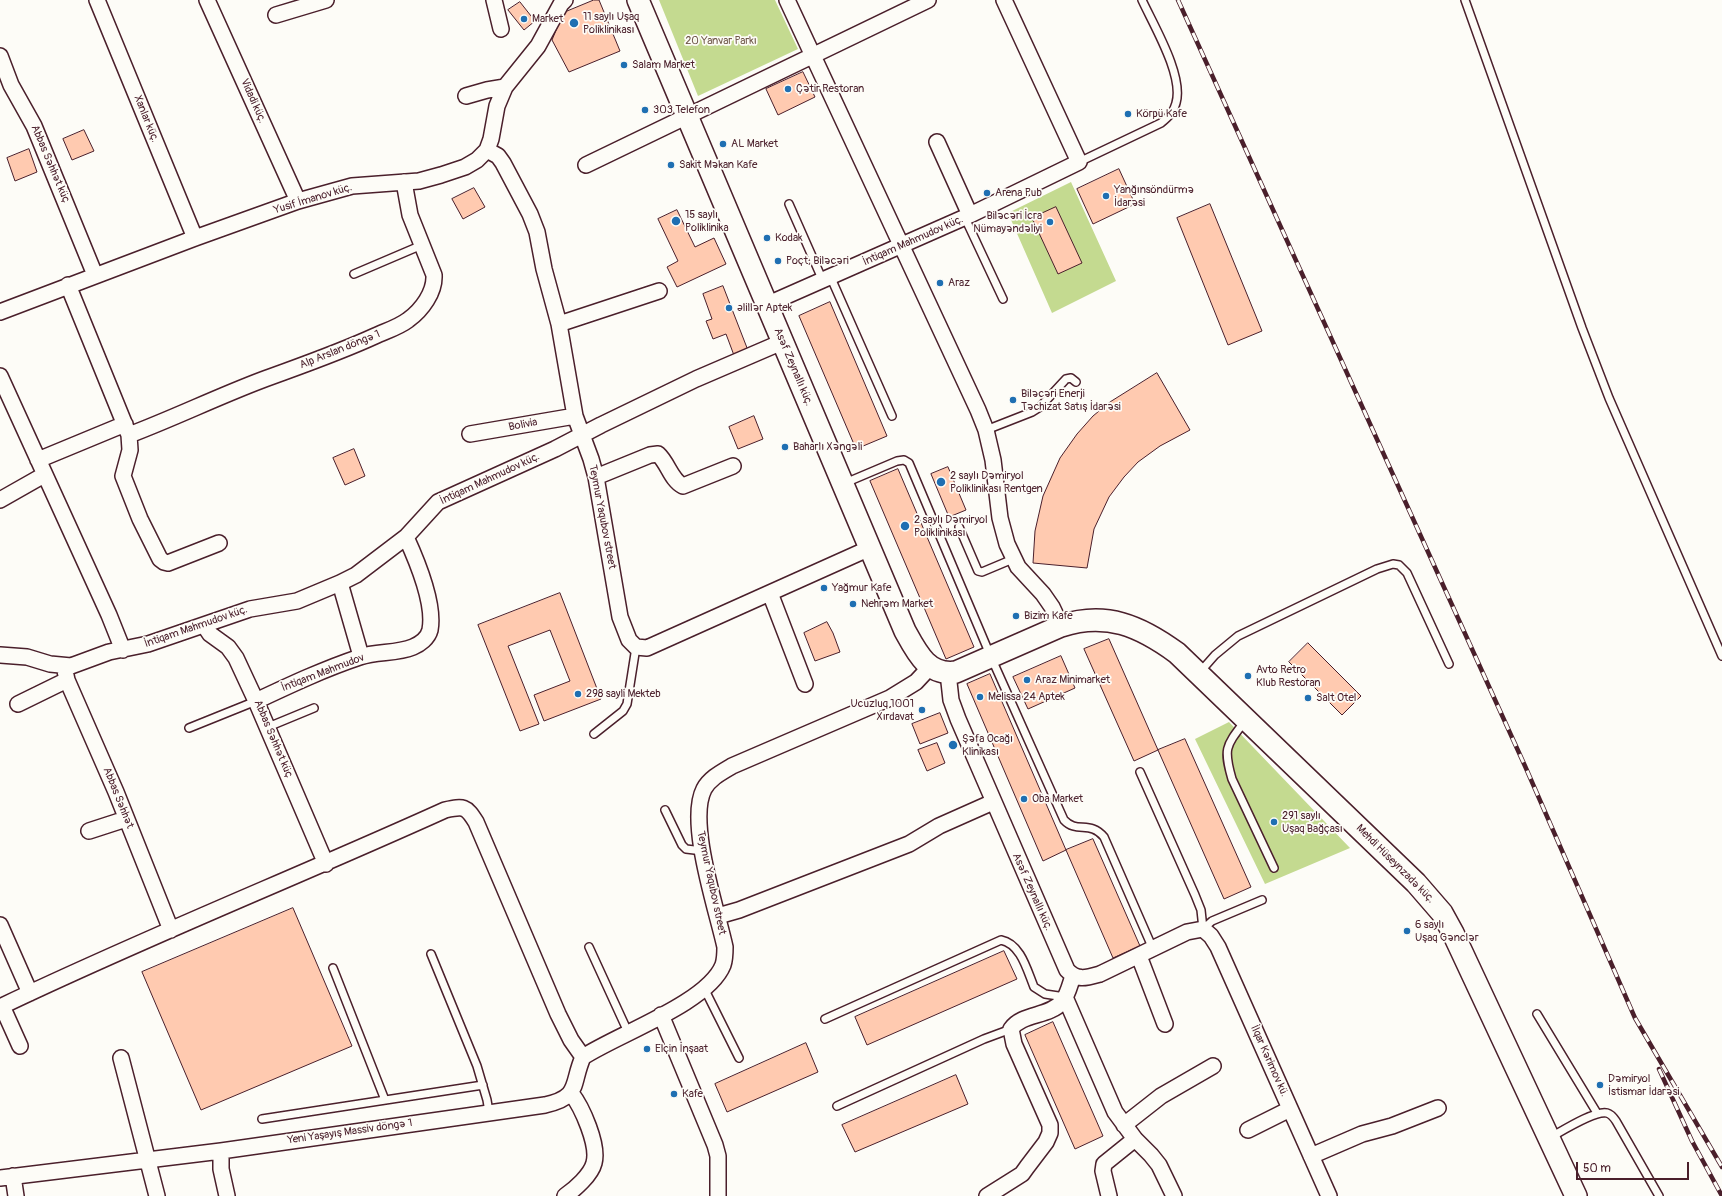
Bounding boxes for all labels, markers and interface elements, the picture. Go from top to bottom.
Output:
place label: 11 saylı Uşaq Poliklinikası [583,10,639,36]
place label: Market [532,12,563,26]
marker: Market [519,14,529,24]
marker: 11 saylı Uşaq Poliklinikası [568,17,580,29]
park label: 20 Yanvar Parkı [685,34,757,48]
place label: Salam Market [632,58,695,72]
marker: Salam Market [619,60,629,70]
street label: Vidadi küç. [237,77,269,125]
place label: Çətir Restoran [796,82,864,96]
marker: Çətir Restoran [783,84,793,94]
street label: Xanlar küç. [131,93,161,145]
place label: 303 Telefon [653,103,710,117]
marker: 303 Telefon [640,105,650,115]
place label: Körpü Kafe [1136,107,1187,121]
marker: Körpü Kafe [1123,109,1133,119]
street label: Abbas Səhhət küç [28,123,72,205]
place label: AL Market [731,137,778,151]
marker: AL Market [718,139,728,149]
place label: Sakit Məkan Kafe [679,158,757,172]
marker: Sakit Məkan Kafe [666,160,676,170]
street label: Yusif İmanov küç. [272,181,354,217]
place label: Yanğınsöndürmə İdarəsi [1114,183,1194,209]
place label: Arena Pub [995,186,1042,200]
marker: Arena Pub [982,188,992,198]
marker: Yanğınsöndürmə İdarəsi [1101,191,1111,201]
place label: 15 saylı Poliklinika [685,208,728,234]
place label: Biləcəri İcra Nümayəndəliyi [973,209,1042,235]
street label: İntiqam Mahmudov küç. [861,213,965,269]
marker: 15 saylı Poliklinika [670,215,682,227]
marker: Biləcəri İcra Nümayəndəliyi [1045,217,1055,227]
place label: Kodak [775,231,803,245]
marker: Kodak [762,233,772,243]
place label: Poçt, Biləcəri [786,254,849,268]
marker: Poçt, Biləcəri [773,256,783,266]
place label: Araz [948,276,970,290]
marker: Araz [935,278,945,288]
place label: Əlillər Aptek [737,301,792,315]
marker: Əlillər Aptek [724,303,734,313]
street label: Asəf Zeynallı küç. [771,326,815,408]
street label: Alp Arslan döngə 1 [298,328,382,372]
place label: Biləcəri Enerji Təchizat Satış İdarəsi [1021,387,1121,413]
marker: Biləcəri Enerji Təchizat Satış İdarəsi [1008,395,1018,405]
street label: Bolivia [507,416,539,434]
place label: Baharlı Xəngəli [793,440,862,454]
marker: Baharlı Xəngəli [780,442,790,452]
street label: İntiqam Mahmudov küç. [438,450,542,508]
street label: Teymur Yaqubov street [585,464,619,570]
place label: 2 saylı Dəmiryol Poliklinikası Rentgen [950,469,1043,495]
marker: 2 saylı Dəmiryol Poliklinikası Rentgen [935,476,947,488]
place label: 2 saylı Dəmiryol Poliklinikası [914,513,988,539]
marker: 2 saylı Dəmiryol Poliklinikası [899,520,911,532]
place label: Yağmur Kafe [832,581,891,595]
marker: Yağmur Kafe [819,583,829,593]
place label: Nehrəm Market [861,597,933,611]
marker: Nehrəm Market [848,599,858,609]
street label: İntiqam Mahmudov küç. [143,603,249,651]
place label: Bizim Kafe [1024,609,1073,623]
marker: Bizim Kafe [1011,611,1021,621]
street label: İntiqam Mahmudov [280,651,366,695]
place label: Avto Retro Klub Restoran [1256,663,1321,689]
marker: Avto Retro Klub Restoran [1243,671,1253,681]
place label: Araz Minimarket [1035,673,1110,687]
marker: Araz Minimarket [1022,675,1032,685]
place label: 298 sayli Mekteb [586,687,661,701]
marker: 298 sayli Mekteb [573,689,583,699]
place label: Melissa 24 Aptek [988,690,1065,704]
place label: Salt Otel [1316,691,1356,705]
marker: Melissa 24 Aptek [975,692,985,702]
marker: Salt Otel [1303,693,1313,703]
place label: Ucuzluq 1001 Xırdavat [851,697,914,723]
street label: Abbas Səhhət küç [251,698,295,780]
marker: Ucuzluq 1001 Xırdavat [917,705,927,715]
place label: Şəfa Ocağı Klinikası [962,732,1013,758]
marker: Şəfa Ocağı Klinikası [947,739,959,751]
street label: Abbas Səhhət [100,766,136,830]
place label: Oba Market [1032,792,1083,806]
marker: Oba Market [1019,794,1029,804]
place label: 291 saylı Uşaq Bağçası [1282,809,1343,835]
marker: 291 saylı Uşaq Bağçası [1269,817,1279,827]
street label: Mehdi Hüseynzadə küç. [1353,822,1437,906]
street label: Teymur Yaqubov street [694,830,728,936]
street label: Asəf Zeynallı küç. [1009,851,1055,933]
place label: 6 saylı Uşaq Gənclər [1415,918,1479,944]
marker: 6 saylı Uşaq Gənclər [1402,926,1412,936]
street label: İlqar Kərimov kü. [1247,1023,1291,1099]
place label: Elçin İnşaat [655,1042,708,1056]
marker: Elçin İnşaat [642,1044,652,1054]
place label: Dəmiryol İstismar İdarəsi [1608,1072,1680,1098]
marker: Dəmiryol İstismar İdarəsi [1595,1080,1605,1090]
place label: Kafe [682,1087,703,1101]
marker: Kafe [669,1089,679,1099]
street label: Yeni Yaşayış Massiv döngə 1 [287,1117,413,1147]
scale bar [1578,1154,1691,1180]
text: 50 m [1583,1161,1611,1176]

